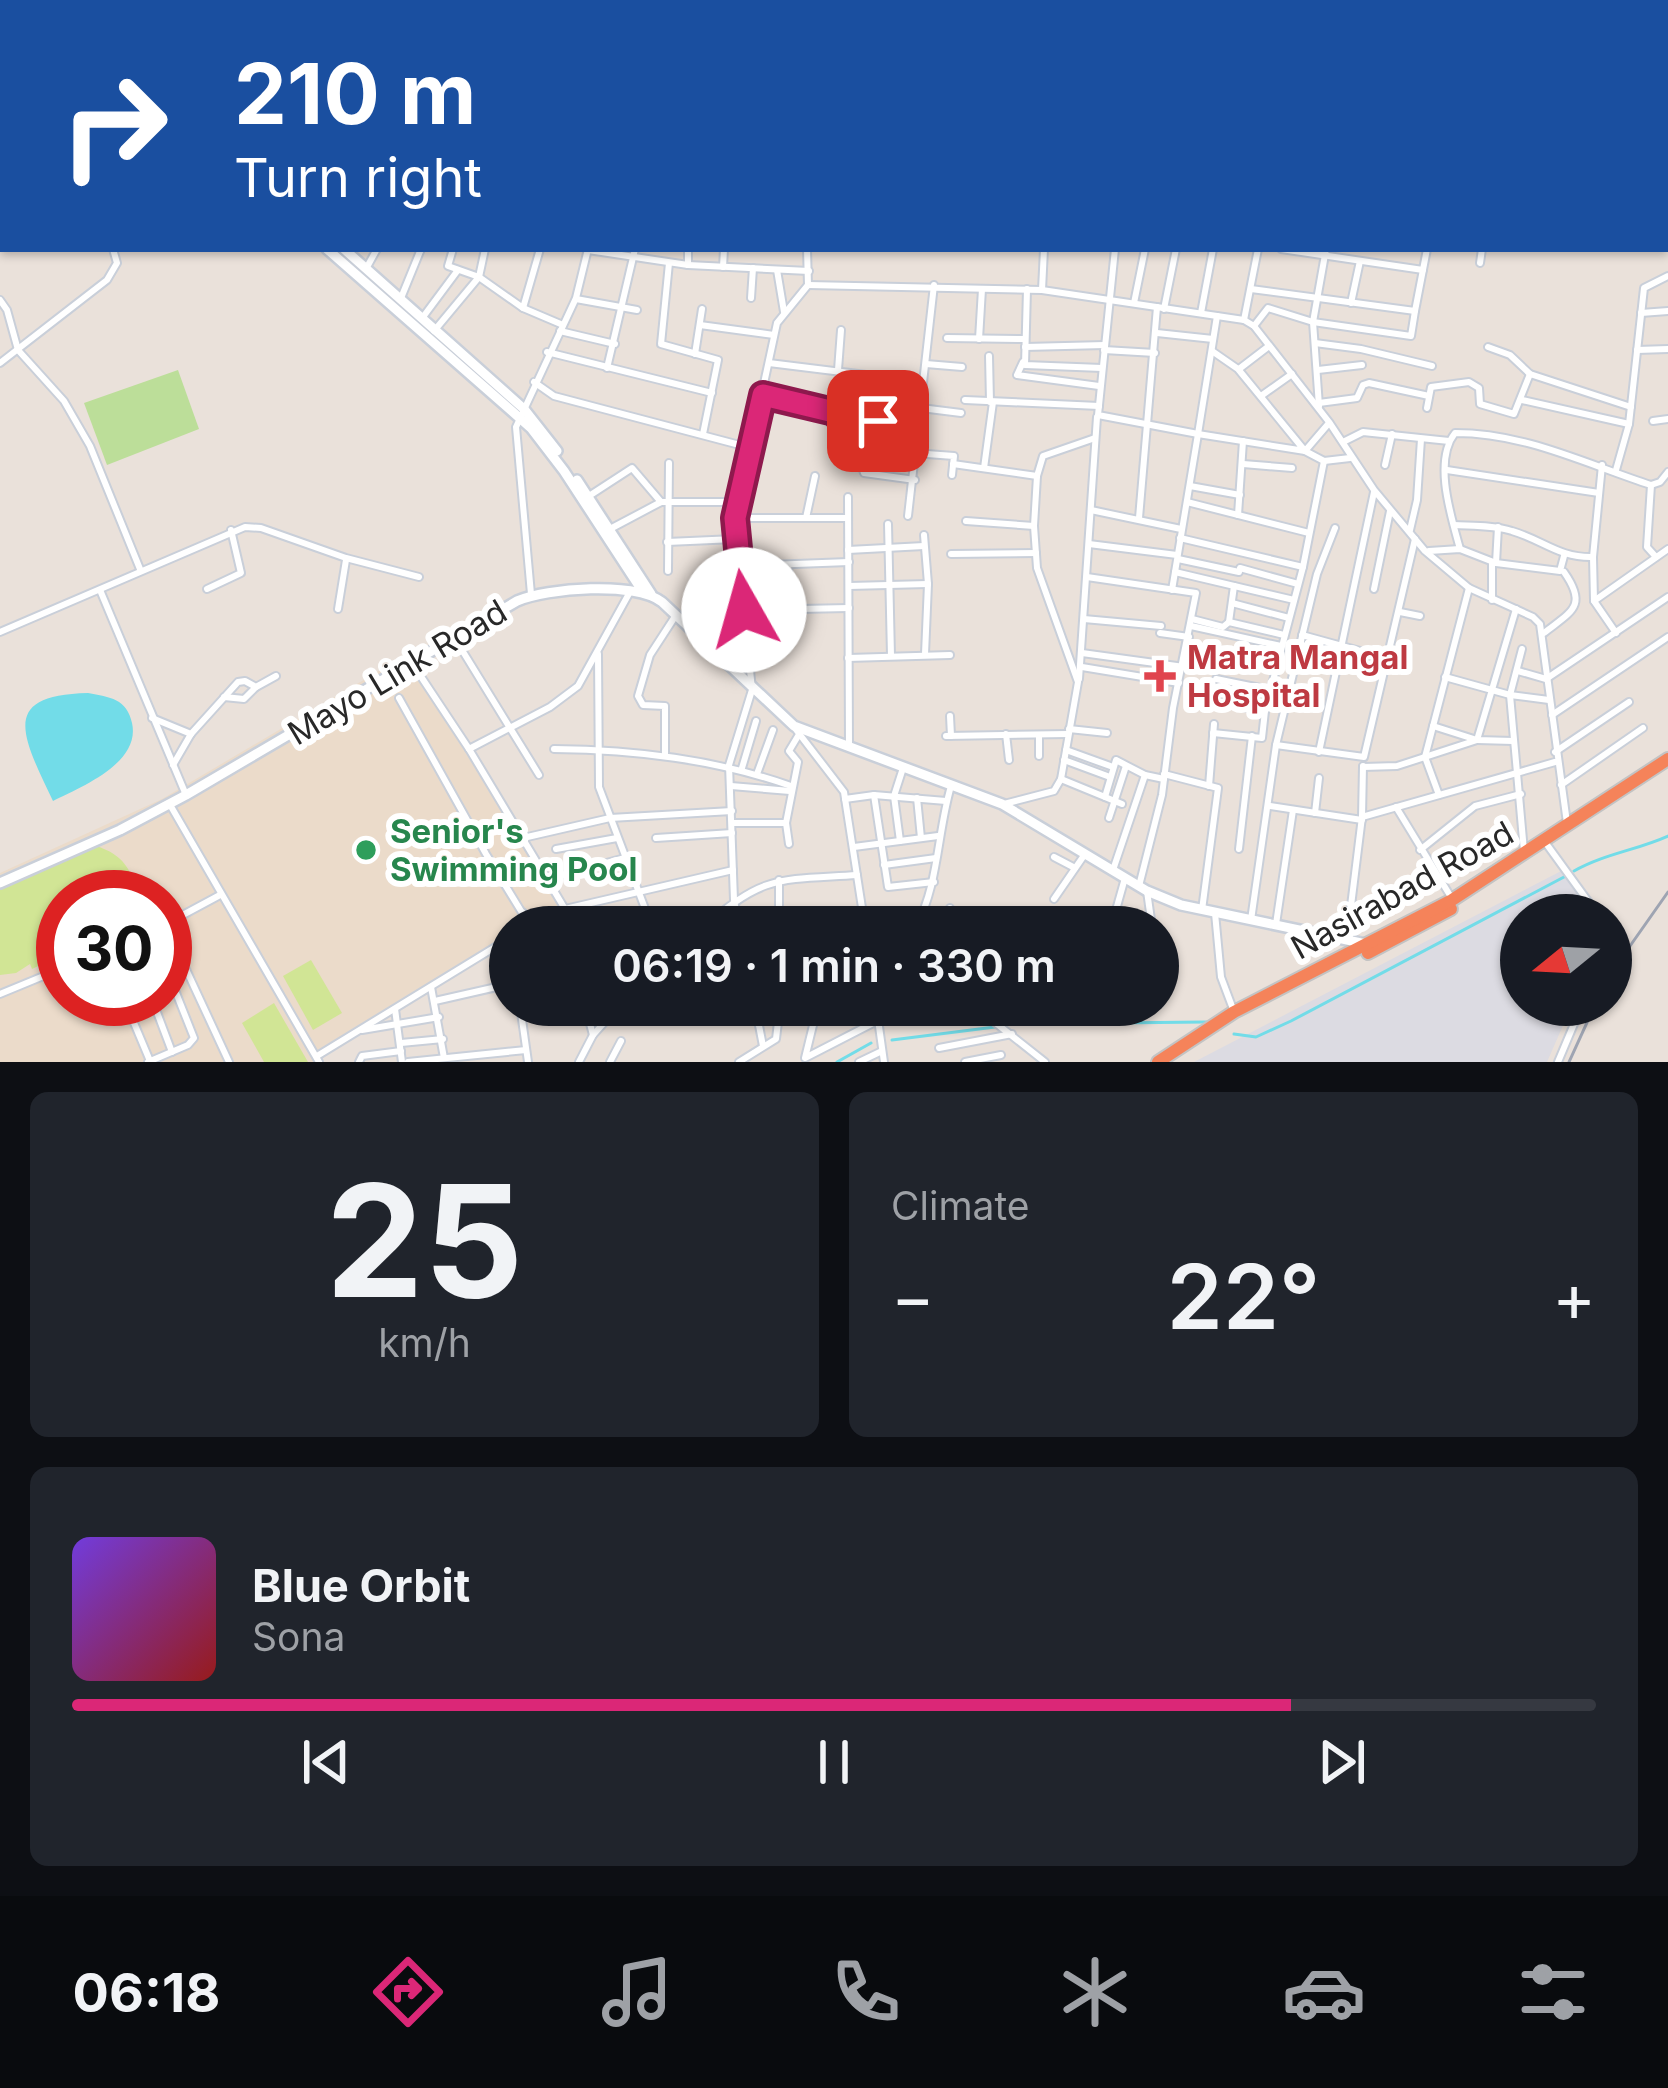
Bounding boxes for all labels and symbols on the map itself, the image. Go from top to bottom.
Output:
pin [827,370,929,472]
position arrow [681,547,807,673]
street label: Mayo Link Road [280,591,514,753]
place label: Matra Mangal Hospital [1187,637,1408,715]
marker: Matra Mangal Hospital [1144,660,1176,692]
place label: Senior's Swimming Pool [390,811,638,889]
street label: Nasirabad Road [1284,812,1520,968]
marker: Senior's Swimming Pool [353,837,379,863]
speed limit sign: 30 [36,870,192,1026]
north arrow [1500,894,1632,1026]

